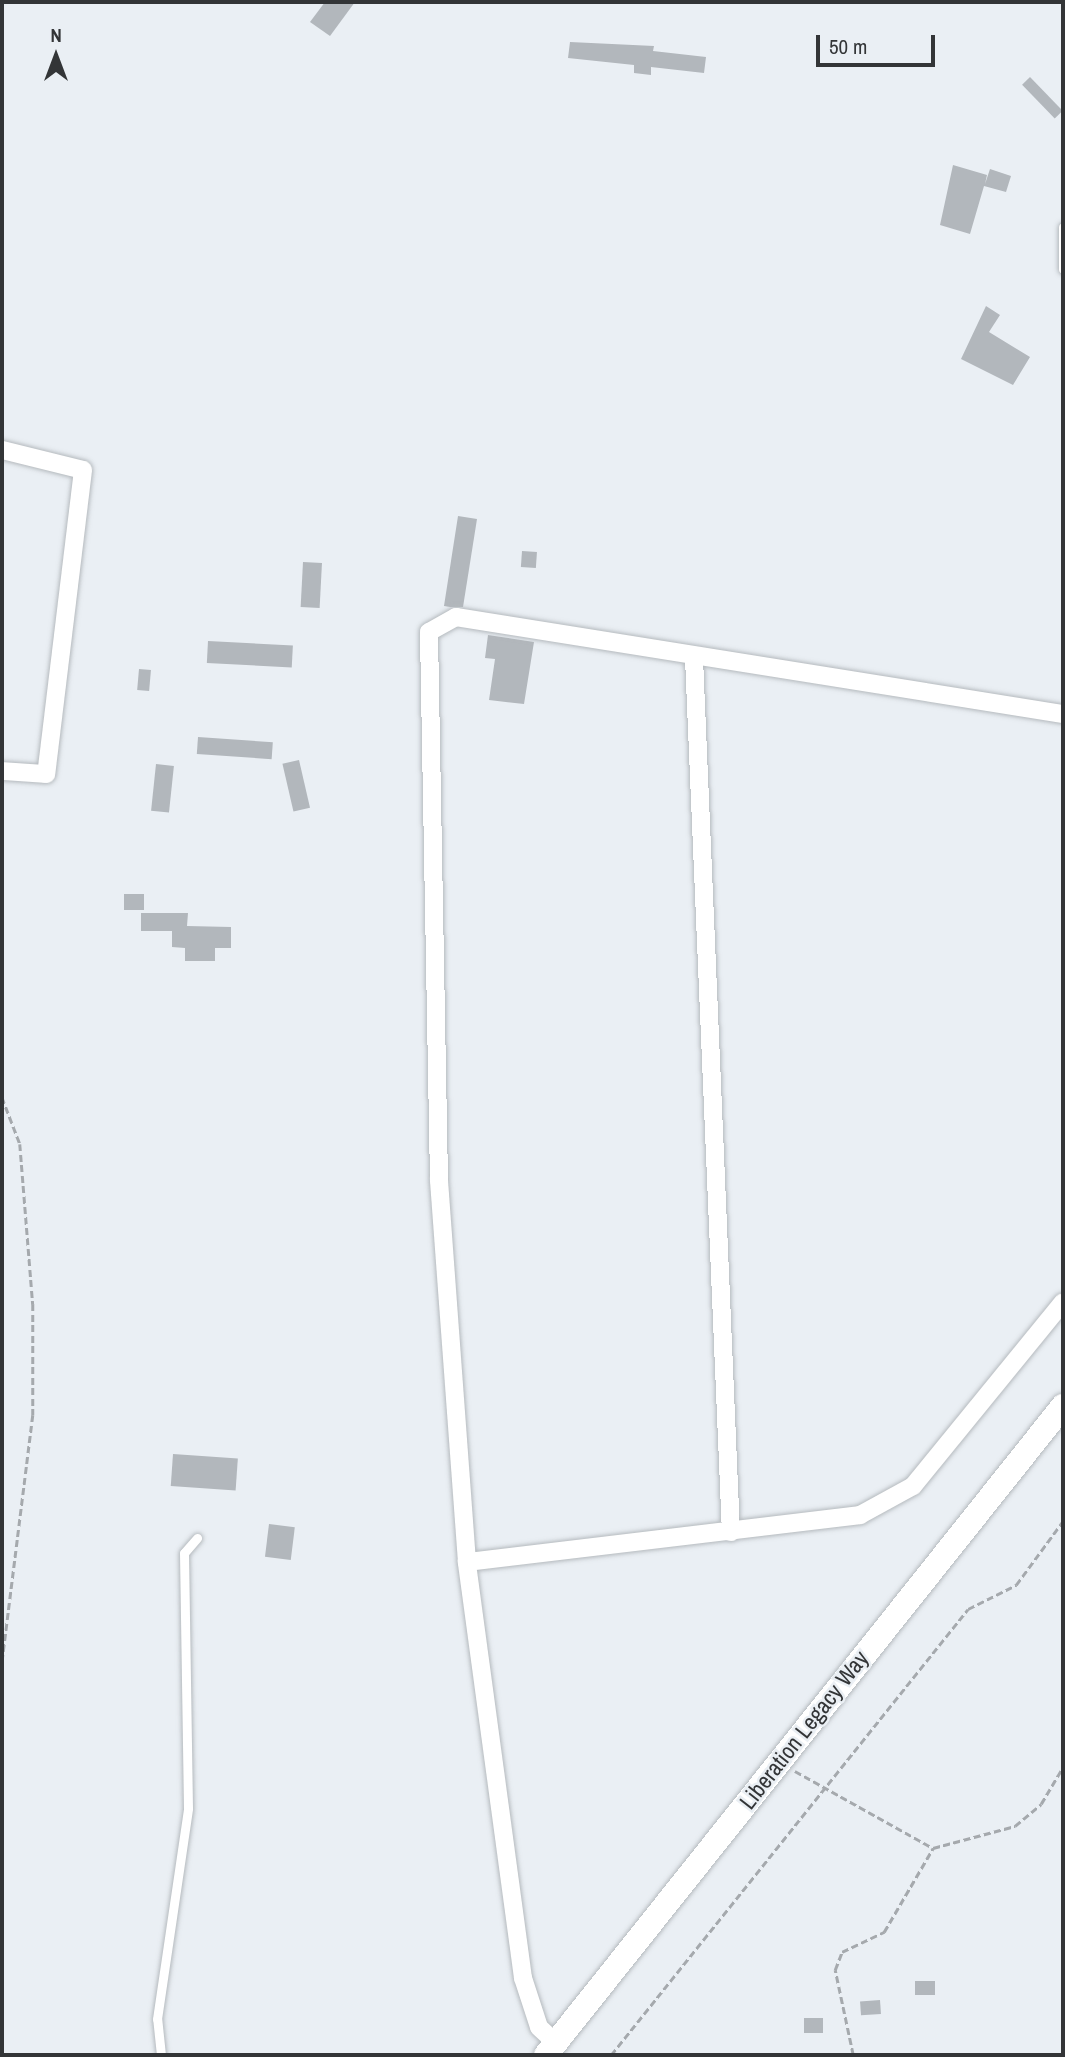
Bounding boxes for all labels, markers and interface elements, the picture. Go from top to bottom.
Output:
north arrow [21,21,91,91]
scale bar [820,21,939,65]
text: N [50,22,62,48]
text: 50 m [829,32,867,61]
street label: Liberation Legacy Way [734,1645,874,1815]

